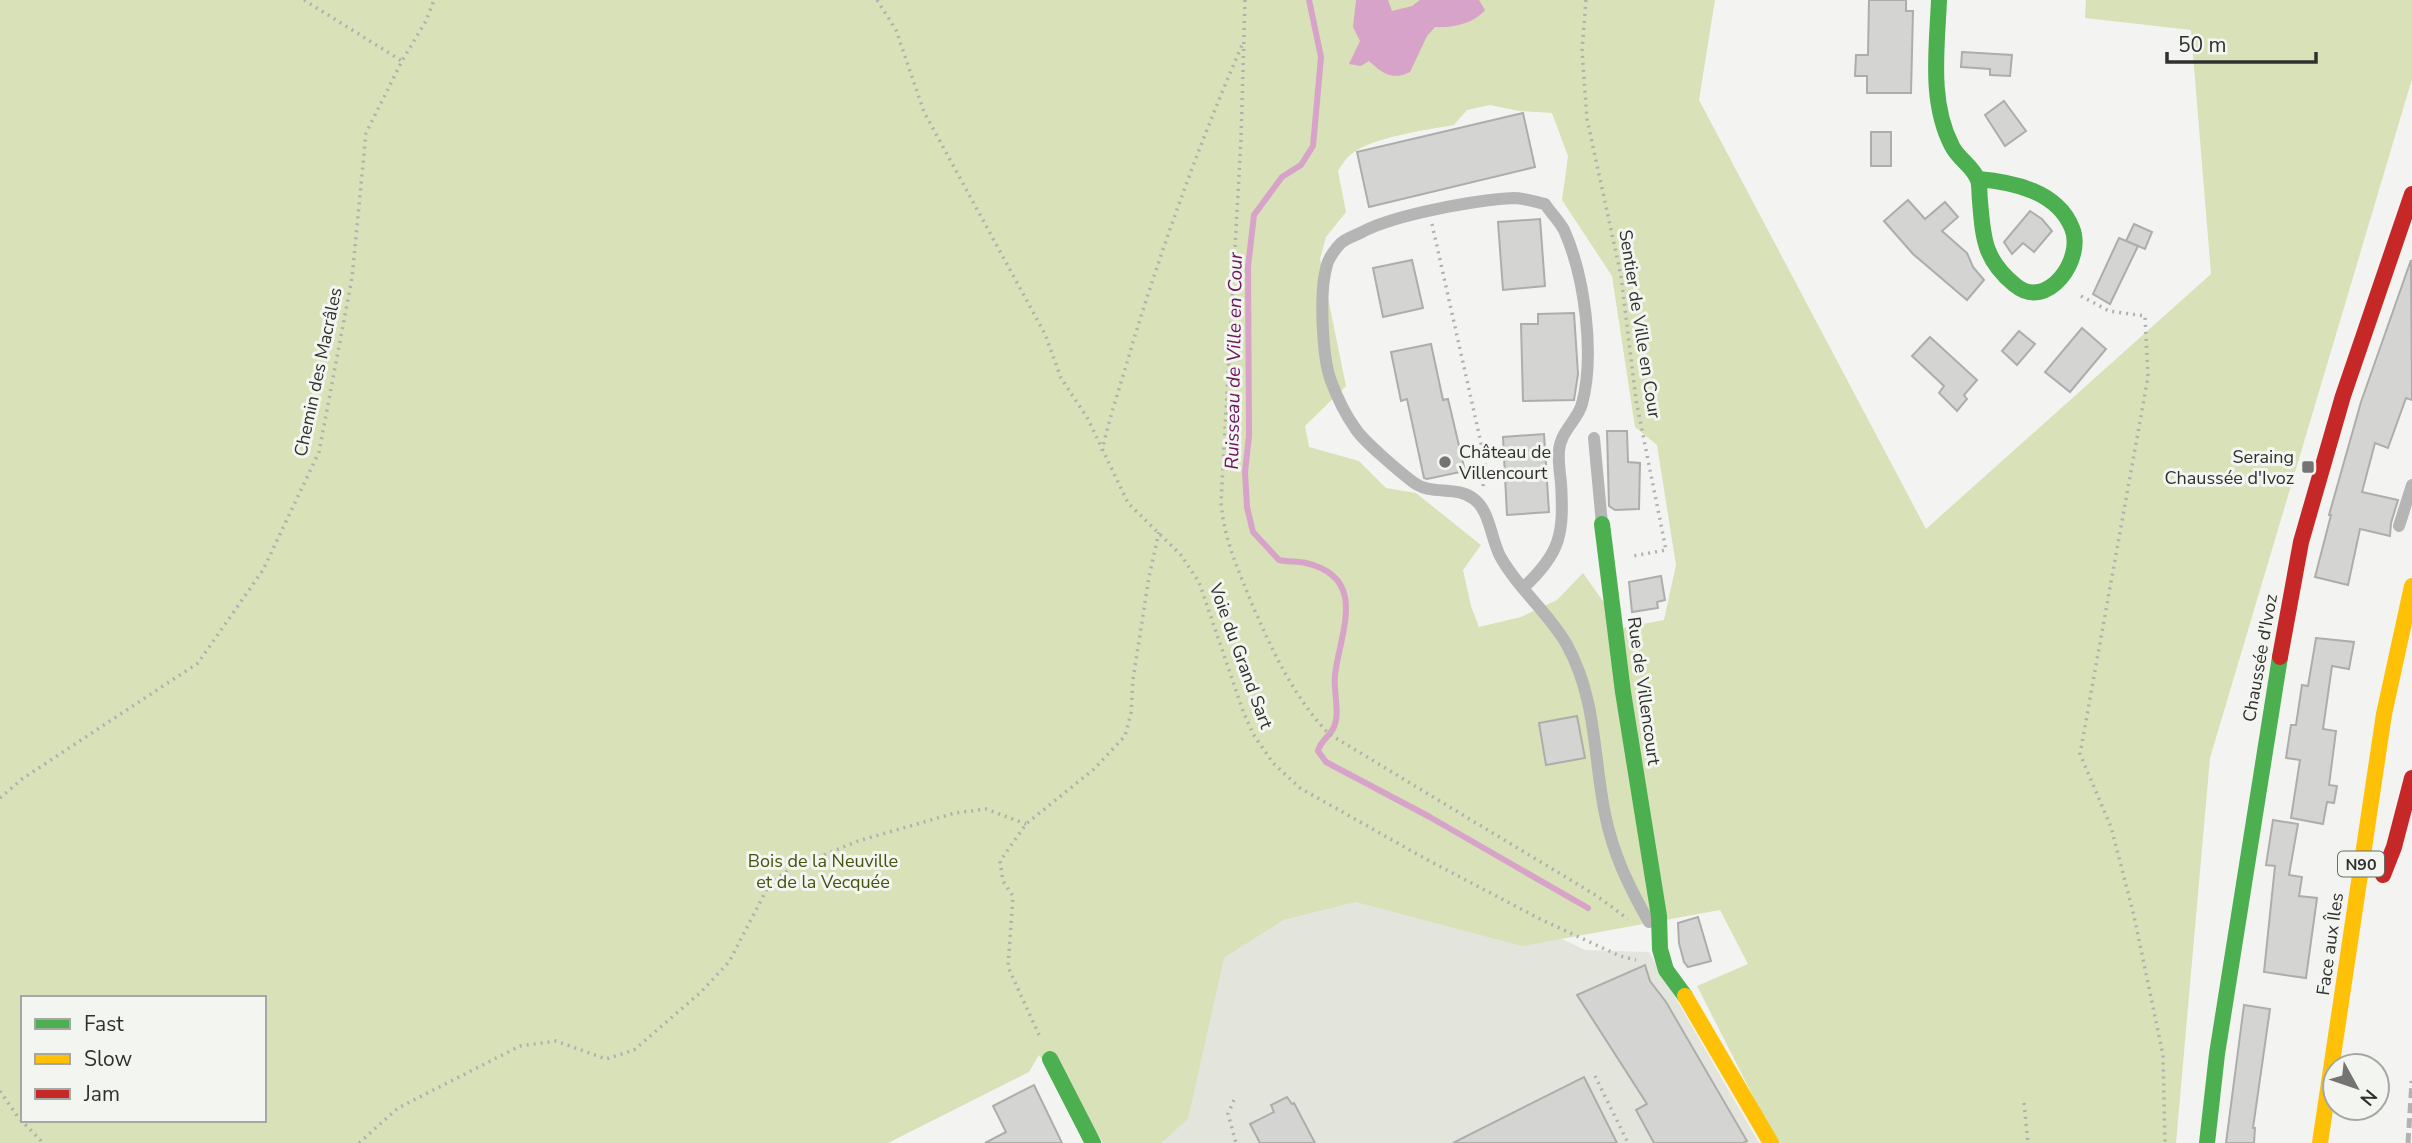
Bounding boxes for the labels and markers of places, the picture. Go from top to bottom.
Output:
place label: Château de Villencourt [1458,440,1551,485]
place label: Seraing Chaussée d'Ivoz [2164,445,2294,490]
marker: Château de Villencourt [1437,454,1453,470]
marker: Seraing Chaussée d'Ivoz [2300,459,2316,475]

